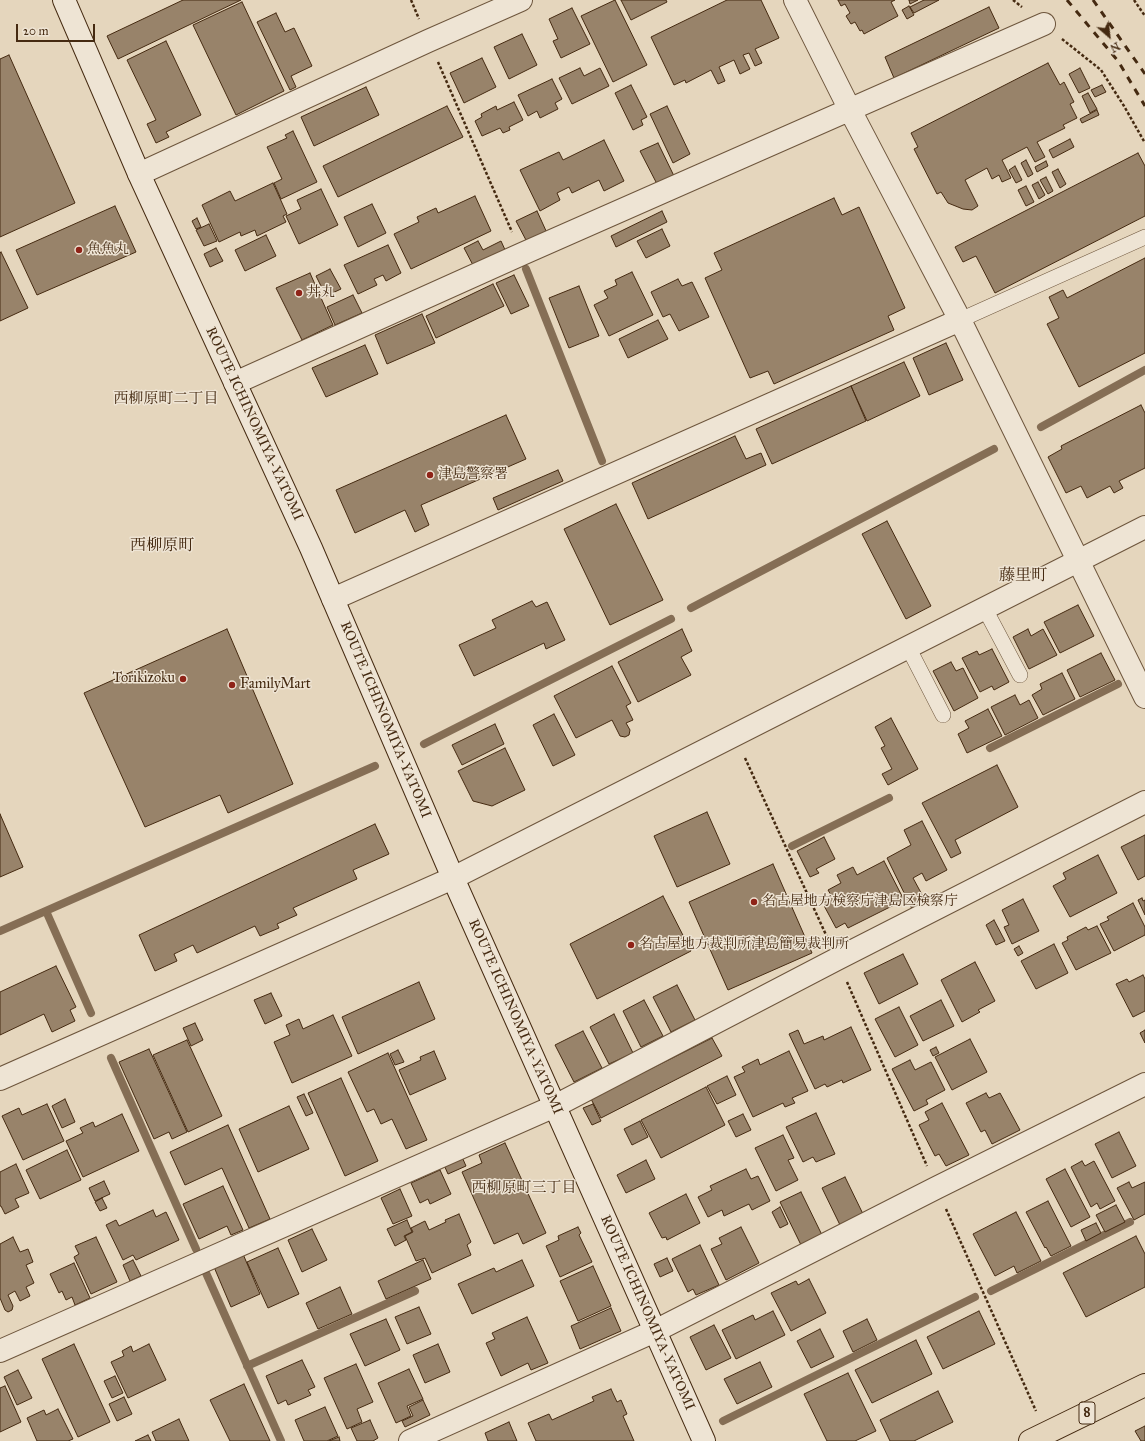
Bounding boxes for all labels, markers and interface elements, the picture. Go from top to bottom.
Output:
scale bar [18,16,97,42]
north arrow [1089,16,1129,56]
text: 20 m [23,24,49,38]
text: N [1108,39,1122,55]
place label: 魚魚丸 [87,242,129,258]
marker: 魚魚丸 [74,245,84,255]
place label: 丼丸 [307,285,335,301]
marker: 丼丸 [294,288,304,298]
street label: ROUTE ICHINOMIYA-YATOMI [202,324,306,524]
district label: 西柳原町二丁目 [114,390,218,408]
place label: 津島警察署 [438,467,508,483]
marker: 津島警察署 [425,470,435,480]
district label: 西柳原町 [130,536,194,556]
district label: 藤里町 [999,566,1047,586]
street label: ROUTE ICHINOMIYA-YATOMI [336,619,434,821]
place label: Torikizoku [112,671,175,687]
marker: Torikizoku [178,674,188,684]
place label: FamilyMart [240,677,311,693]
marker: FamilyMart [227,680,237,690]
place label: 名古屋地方検察庁津島区検察庁 [762,894,958,910]
marker: 名古屋地方検察庁津島区検察庁 [749,897,759,907]
street label: ROUTE ICHINOMIYA-YATOMI [464,917,566,1117]
place label: 名古屋地方裁判所津島簡易裁判所 [639,937,849,953]
marker: 名古屋地方裁判所津島簡易裁判所 [626,940,636,950]
district label: 西柳原町三丁目 [472,1179,576,1197]
street label: ROUTE ICHINOMIYA-YATOMI [596,1213,698,1413]
road number: 8 [1079,1402,1095,1424]

